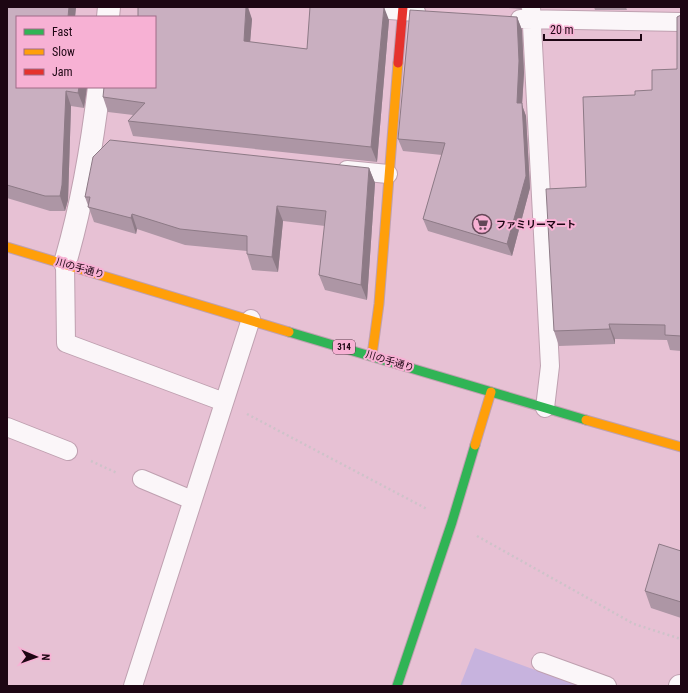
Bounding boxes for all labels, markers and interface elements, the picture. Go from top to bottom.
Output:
legend [16,16,156,88]
scale bar [544,16,641,42]
text: 20 m [550,23,574,37]
text: Fast [52,25,73,39]
text: Slow [52,45,75,59]
text: Jam [52,65,73,79]
supermarket icon: ファミリーマート [471,213,493,235]
place label: ファミリーマート [496,219,576,230]
street label: 川の手通り [54,256,106,280]
road number: 314 [333,340,355,354]
street label: 川の手通り [364,348,416,374]
north arrow [16,637,56,677]
text: N [39,654,52,661]

